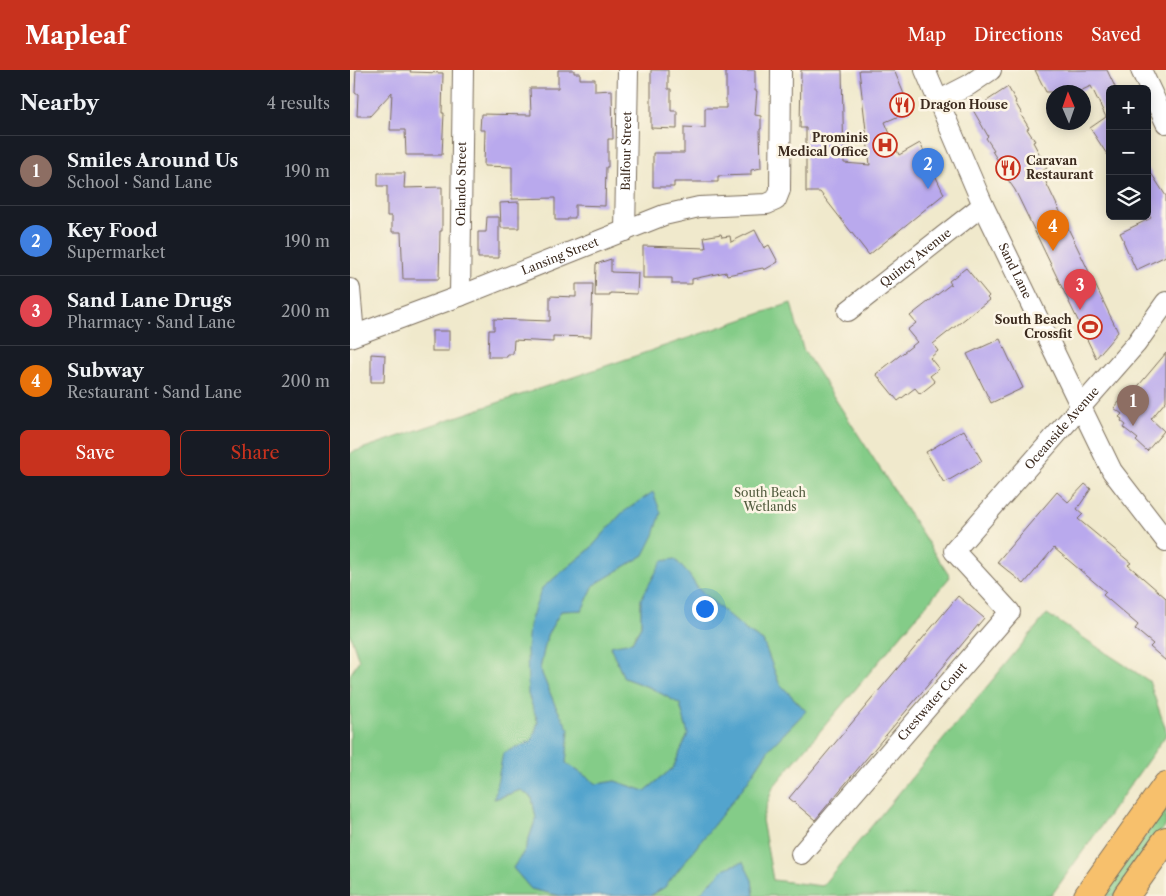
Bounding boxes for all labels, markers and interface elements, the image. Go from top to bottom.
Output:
text: Mapleaf [25,21,127,50]
text: Map [907,24,946,46]
text: Directions [974,24,1063,46]
text: Saved [1091,24,1141,46]
north arrow [1046,85,1091,130]
map controls [1106,85,1151,220]
button: + [1106,85,1151,130]
text: Nearby [20,90,99,115]
restaurant icon: Dragon House [889,92,915,118]
text: 4 results [267,93,330,113]
place label: Dragon House [920,97,1008,112]
street label: Balfour Street [618,110,634,191]
place label: Prominis Medical Office [778,130,868,159]
button: − [1106,130,1151,175]
hospital icon: Prominis Medical Office [872,132,898,158]
street label: Orlando Street [453,141,469,226]
pin: 2 [912,148,944,189]
text: Smiles Around Us [67,149,238,172]
place label: Caravan Restaurant [1026,153,1093,182]
restaurant icon: Caravan Restaurant [995,155,1021,181]
text: 1 [32,161,40,181]
text: 190 m [285,161,330,181]
text: School · Sand Lane [67,172,212,192]
button: layers [1106,175,1151,220]
pin: 4 [1037,210,1069,251]
text: Key Food [67,219,158,242]
street label: Quincy Avenue [877,225,954,290]
text: 2 [31,231,41,251]
text: 190 m [285,231,330,251]
street label: Lansing Street [519,233,601,278]
street label: Sand Lane [995,240,1035,301]
text: Supermarket [67,242,165,262]
pin: 3 [1064,269,1096,310]
text: Sand Lane Drugs [67,289,232,312]
text: 3 [31,301,41,321]
text: 200 m [281,301,330,321]
text: Pharmacy · Sand Lane [67,312,236,332]
place label: South Beach Crossfit [995,312,1073,341]
sports icon: South Beach Crossfit [1077,314,1103,340]
text: Subway [67,359,144,382]
text: 4 [31,371,41,391]
text: 200 m [281,371,330,391]
text: Restaurant · Sand Lane [67,382,242,402]
street label: Oceanside Avenue [1021,383,1102,472]
pin: 1 [1117,385,1149,426]
button: Save [20,430,170,476]
button: Share [180,430,330,476]
park label: South Beach Wetlands [734,485,807,514]
your location [692,596,718,622]
street label: Crestwater Court [894,659,970,744]

